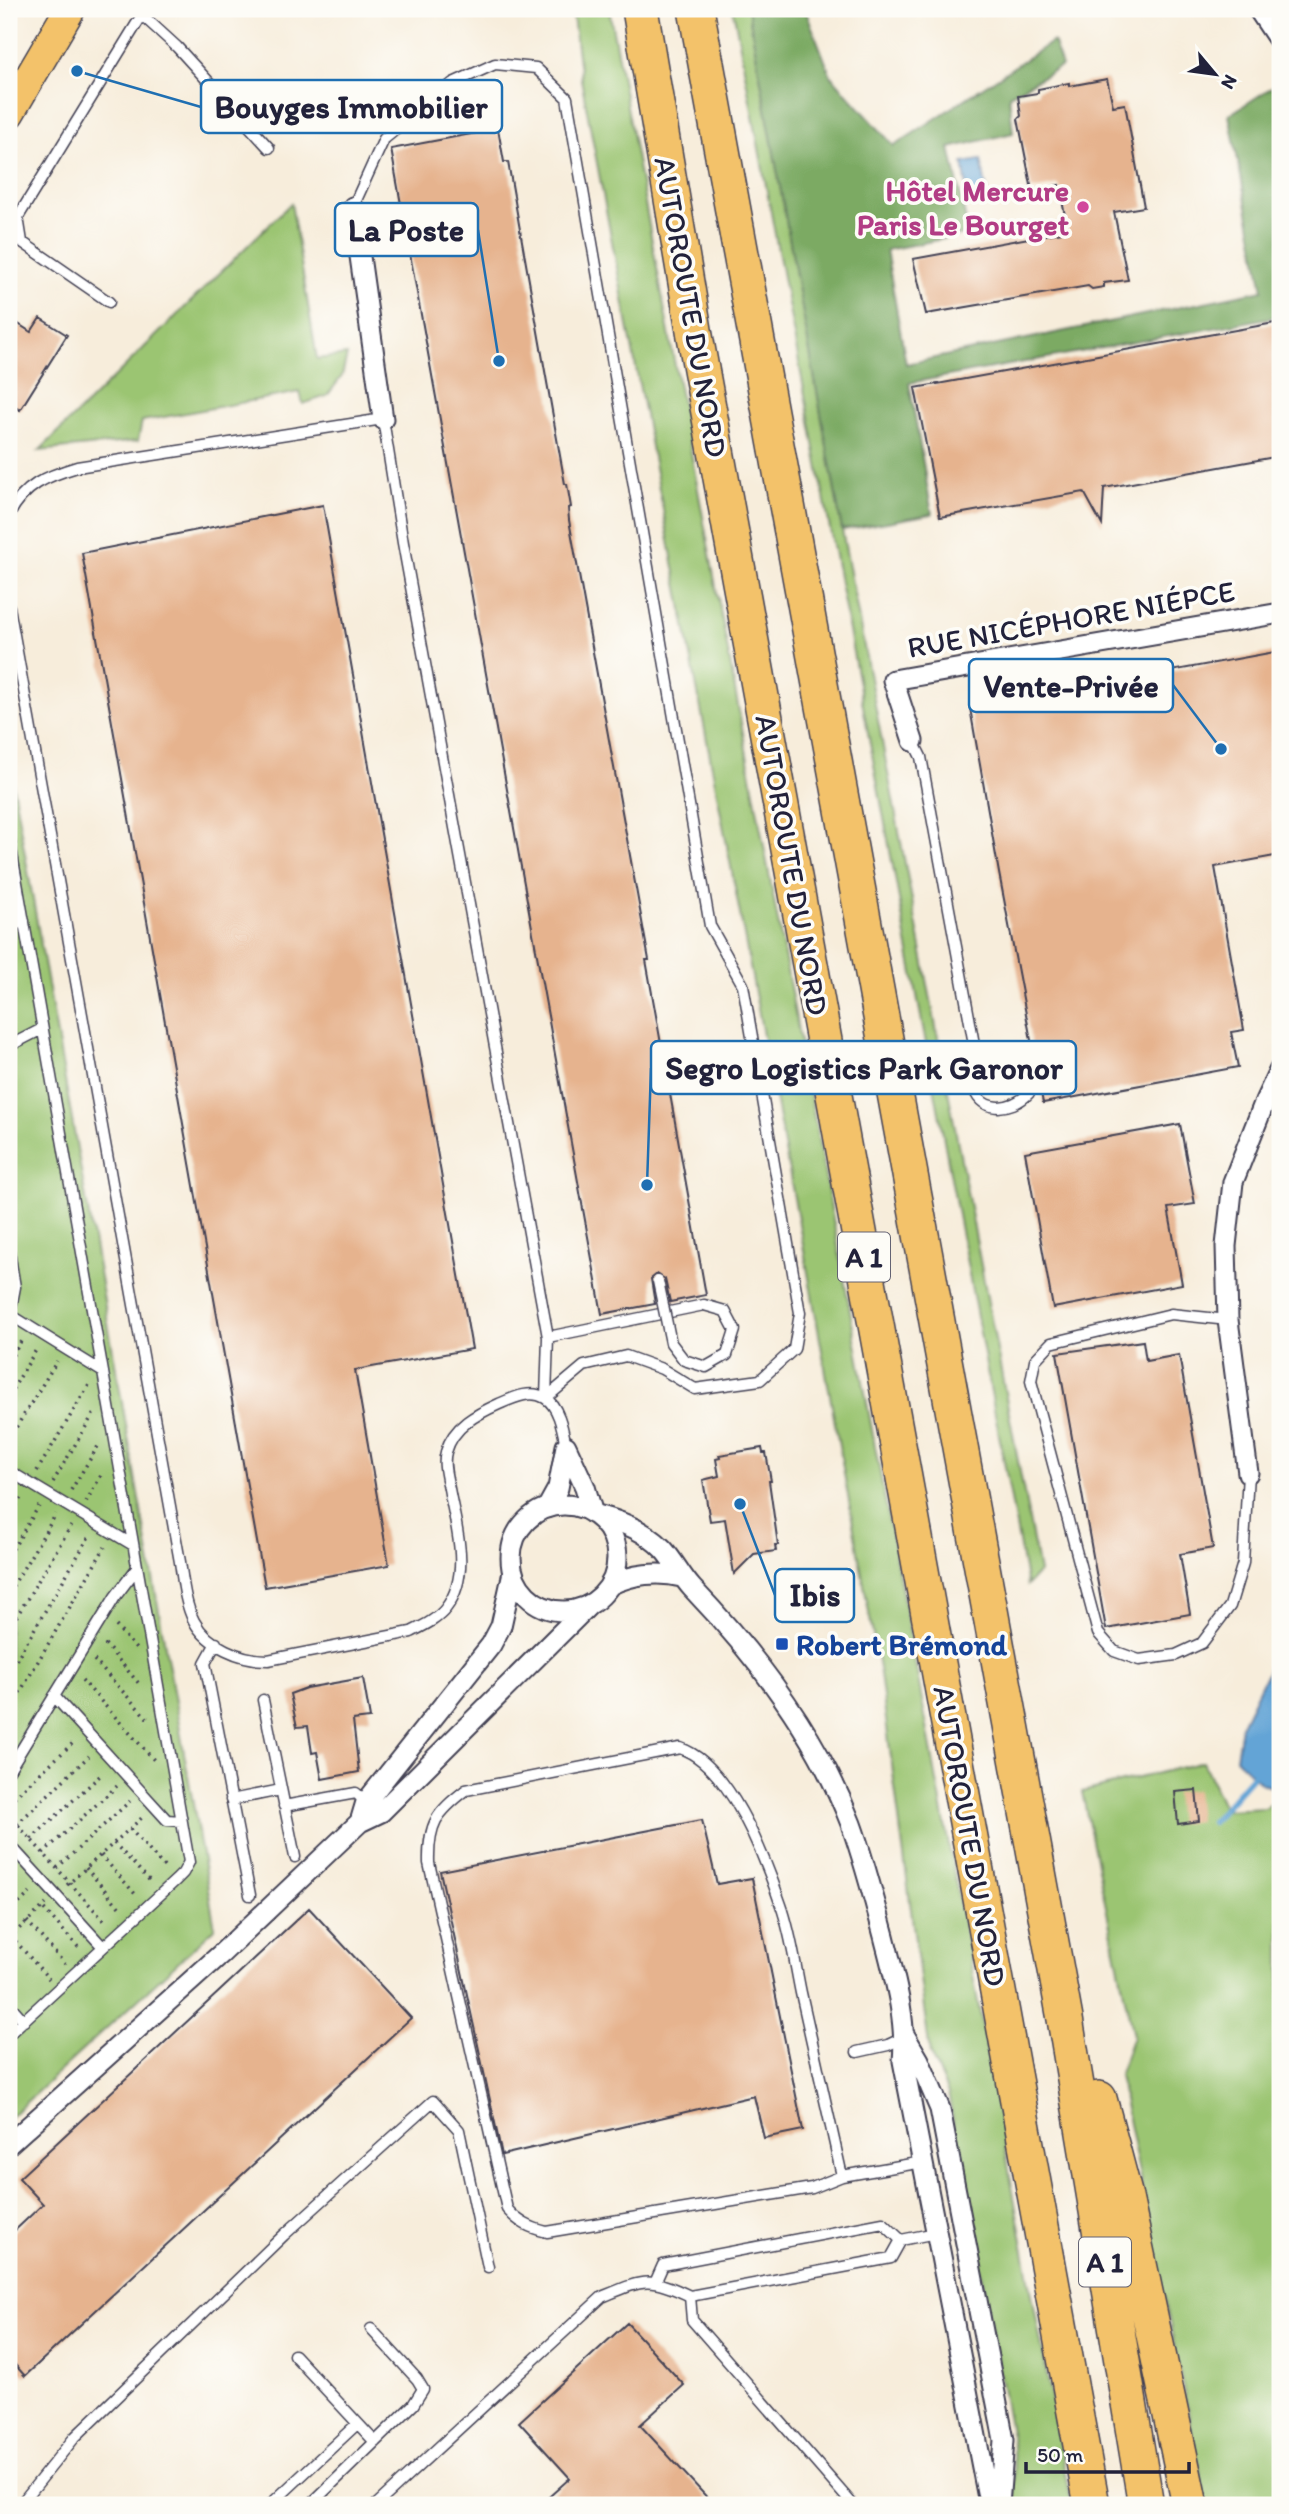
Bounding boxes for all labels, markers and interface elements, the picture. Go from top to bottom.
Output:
north arrow [1180,38,1250,108]
text: N [1216,71,1243,93]
callout: Bouyges Immobilier [201,80,502,133]
text: Bouyges Immobilier [214,88,489,126]
street label: AUTOROUTE DU NORD [646,154,736,460]
place label: Hôtel Mercure Paris Le Bourget [857,172,1069,243]
marker: Hôtel Mercure Paris Le Bourget [1075,199,1091,215]
callout: La Poste [335,203,478,256]
text: La Poste [348,211,464,249]
street label: RUE NICÉPHORE NIÉPCE [905,572,1237,666]
callout: Vente-Privée [969,659,1173,712]
text: Vente-Privée [983,667,1159,705]
street label: AUTOROUTE DU NORD [747,712,837,1018]
callout: Segro Logistics Park Garonor [651,1041,1076,1094]
text: Segro Logistics Park Garonor [665,1049,1064,1087]
road number: A 1 [838,1232,890,1282]
callout: Ibis [775,1569,854,1622]
text: Ibis [789,1576,841,1614]
place label: Robert Brémond [796,1626,1008,1663]
marker: Robert Brémond [774,1636,790,1652]
street label: AUTOROUTE DU NORD [925,1683,1015,1989]
road number: A 1 [1079,2238,1131,2286]
scale bar [1026,2430,1189,2474]
text: 50 m [1037,2442,1084,2467]

